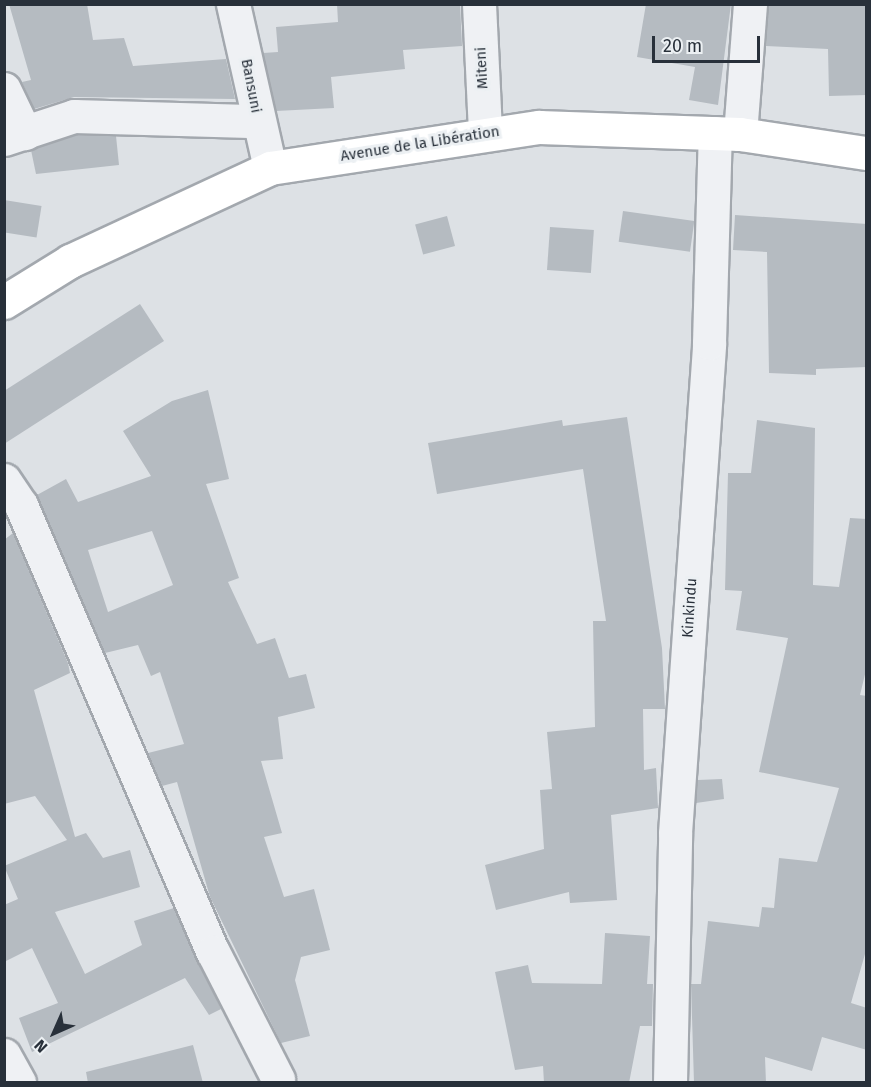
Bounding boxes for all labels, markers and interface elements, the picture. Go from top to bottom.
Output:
scale bar [655,24,763,62]
text: 20 m [663,35,702,57]
street label: Miteni [472,46,492,90]
street label: Bansuni [237,57,265,115]
street label: Avenue de la Libération [339,123,501,165]
street label: Kinkindu [679,577,701,639]
north arrow [24,1003,84,1063]
text: N [30,1036,51,1057]

